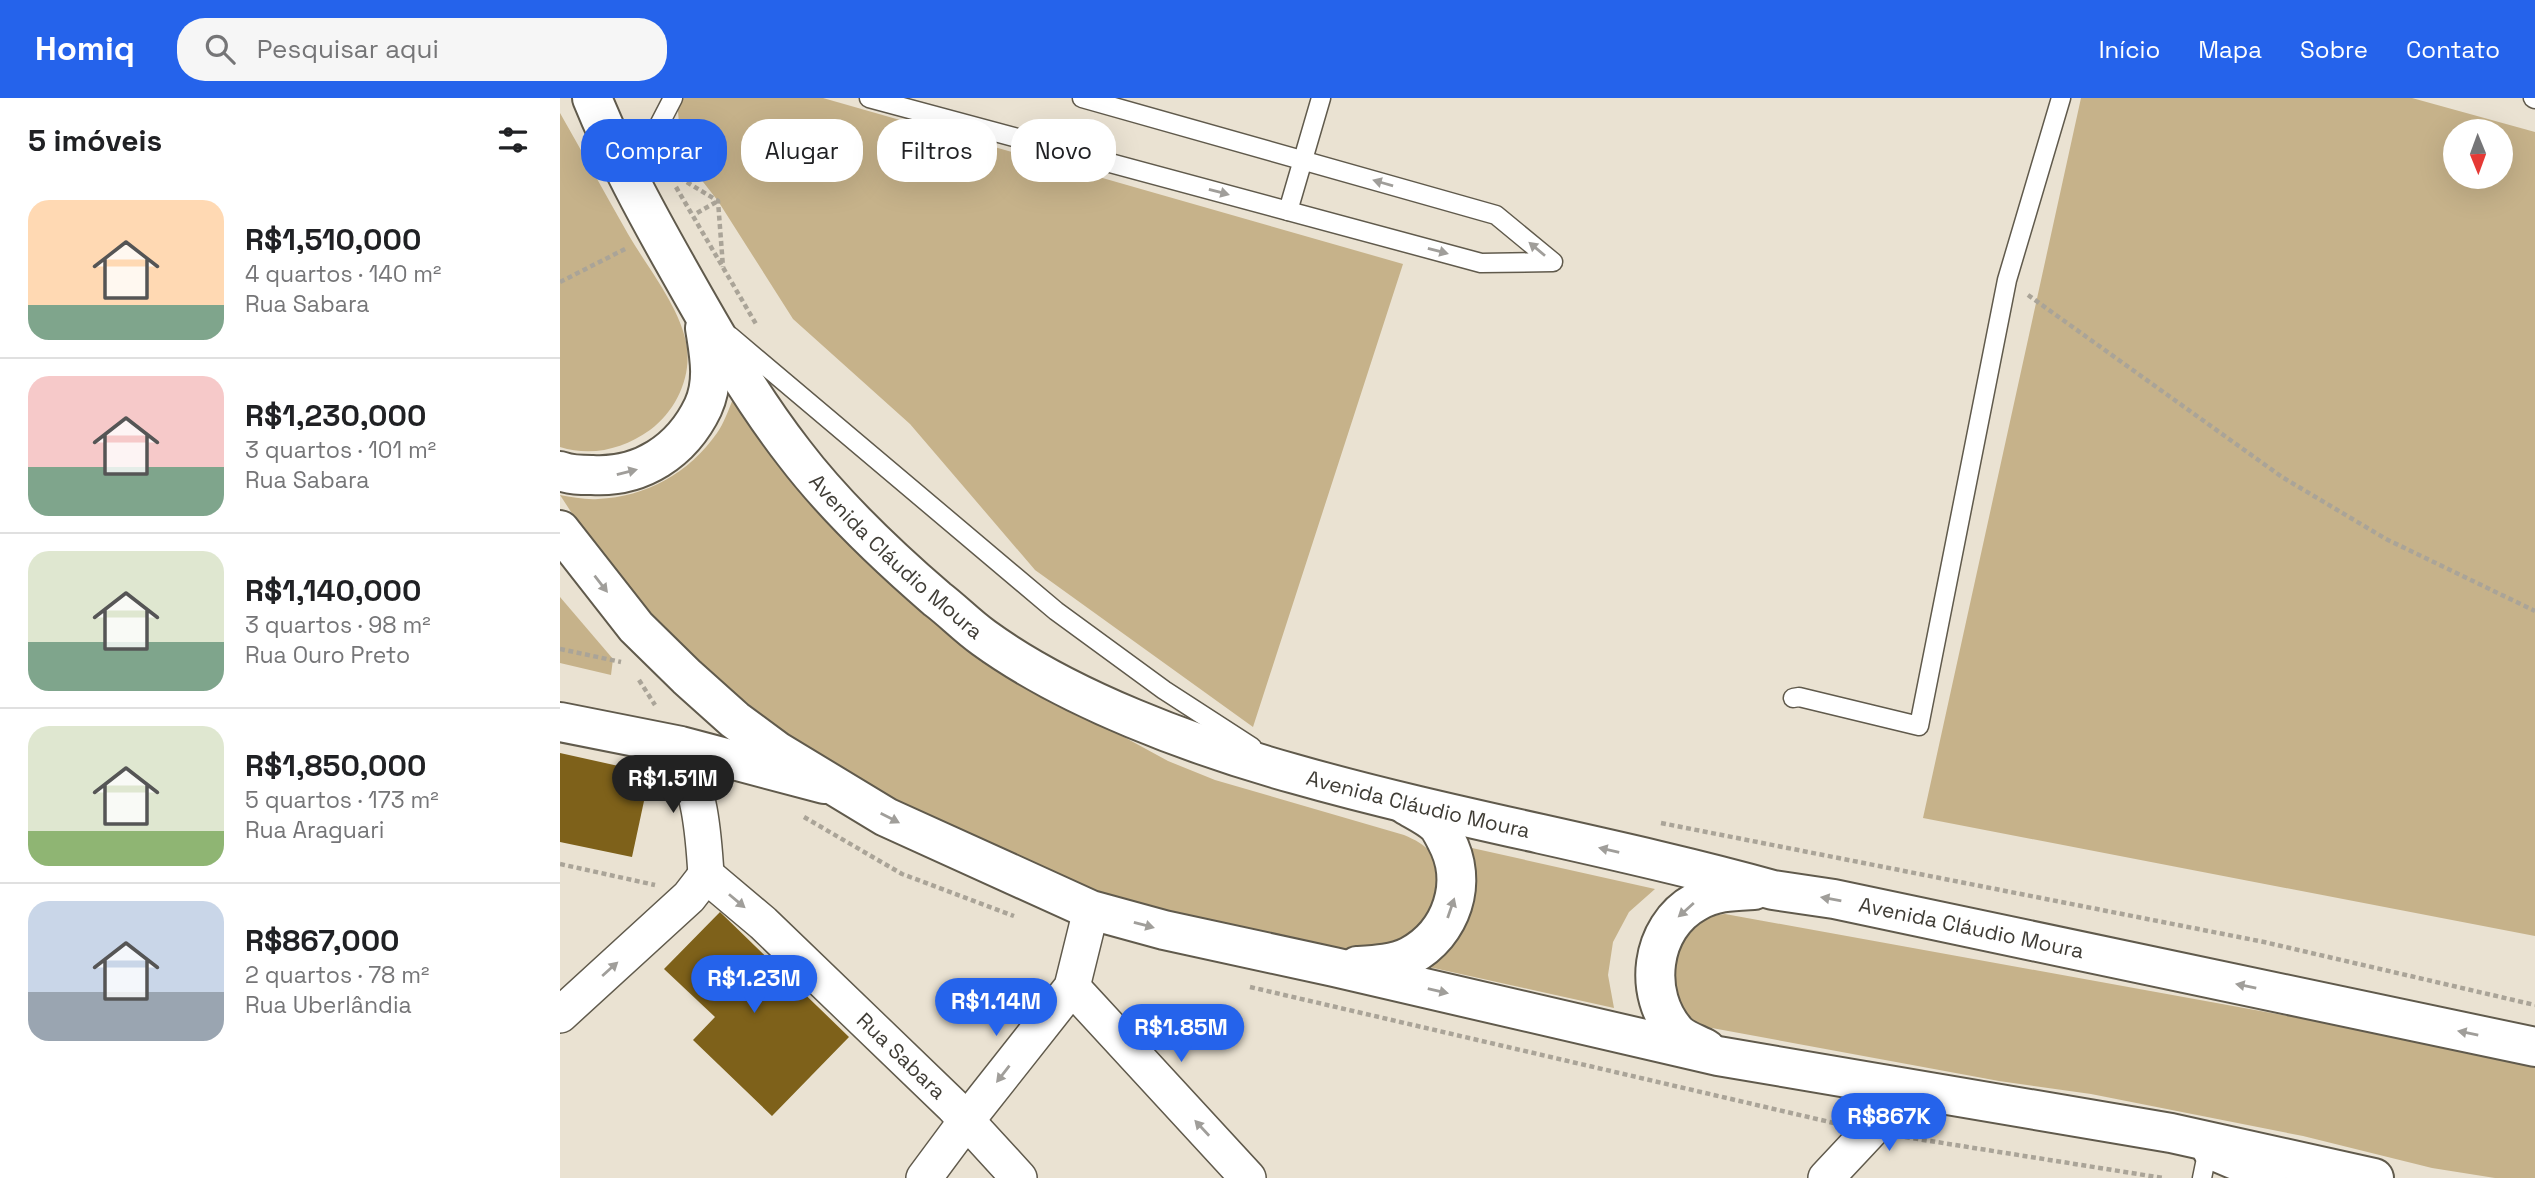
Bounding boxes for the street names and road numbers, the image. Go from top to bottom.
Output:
street label: Avenida Cláudio Moura [804,468,988,645]
street label: Avenida Cláudio Moura [1303,764,1533,844]
street label: Avenida Cláudio Moura [1856,891,2086,964]
street label: Rua Sabara [851,1007,952,1105]

